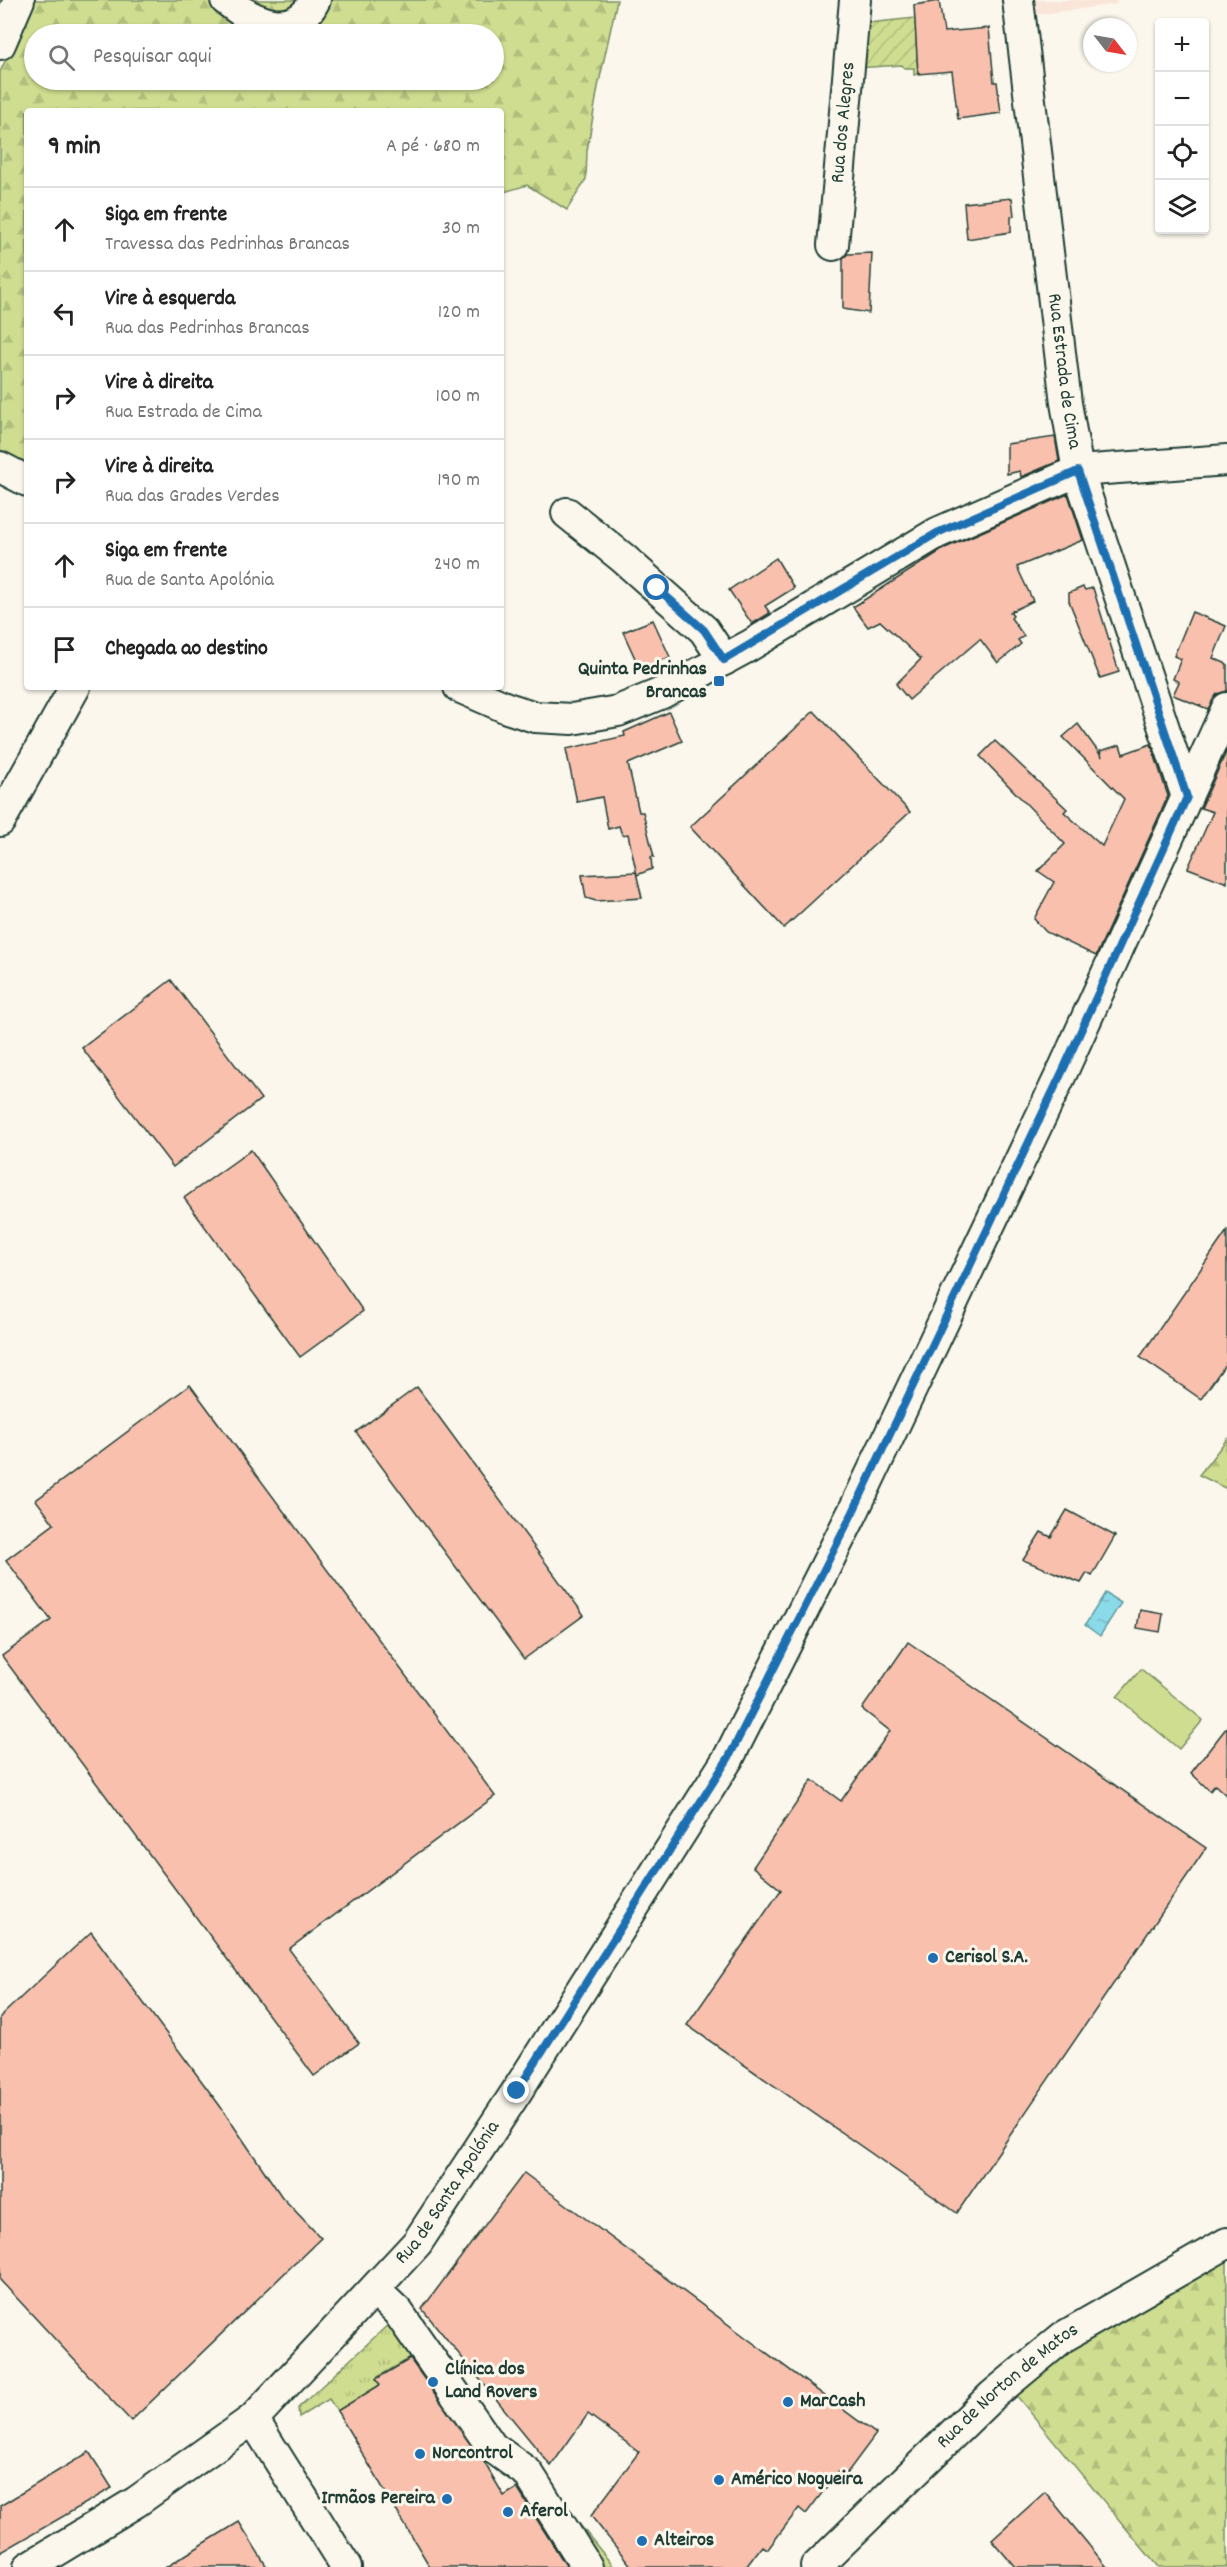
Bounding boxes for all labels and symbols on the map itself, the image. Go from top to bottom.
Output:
north arrow [1083,18,1137,72]
street label: Rua dos Alegres [825,61,863,184]
street label: Rua Estrada de Cima [1039,292,1088,452]
route start [643,574,669,600]
place label: Quinta Pedrinhas Brancas [578,656,707,707]
marker: Quinta Pedrinhas Brancas [712,674,726,688]
place label: Cerisol S.A. [945,1944,1028,1972]
marker: Cerisol S.A. [926,1951,940,1965]
route end [503,2077,529,2103]
street label: Rua de Santa Apolónia [389,2115,508,2271]
street label: Rua de Norton de Matos [931,2317,1084,2456]
place label: Clínica dos Land Rovers [445,2356,537,2407]
marker: Clínica dos Land Rovers [426,2375,440,2389]
place label: MarCash [800,2388,865,2416]
marker: MarCash [781,2395,795,2409]
place label: Norcontrol [432,2440,513,2468]
marker: Norcontrol [413,2447,427,2461]
place label: Américo Nogueira [731,2466,863,2494]
marker: Américo Nogueira [712,2473,726,2487]
place label: Irmãos Pereira [321,2485,436,2513]
marker: Irmãos Pereira [440,2492,454,2506]
place label: Aferol [520,2498,568,2526]
marker: Aferol [501,2505,515,2519]
place label: Alteiros [654,2527,714,2555]
marker: Alteiros [635,2534,649,2548]

